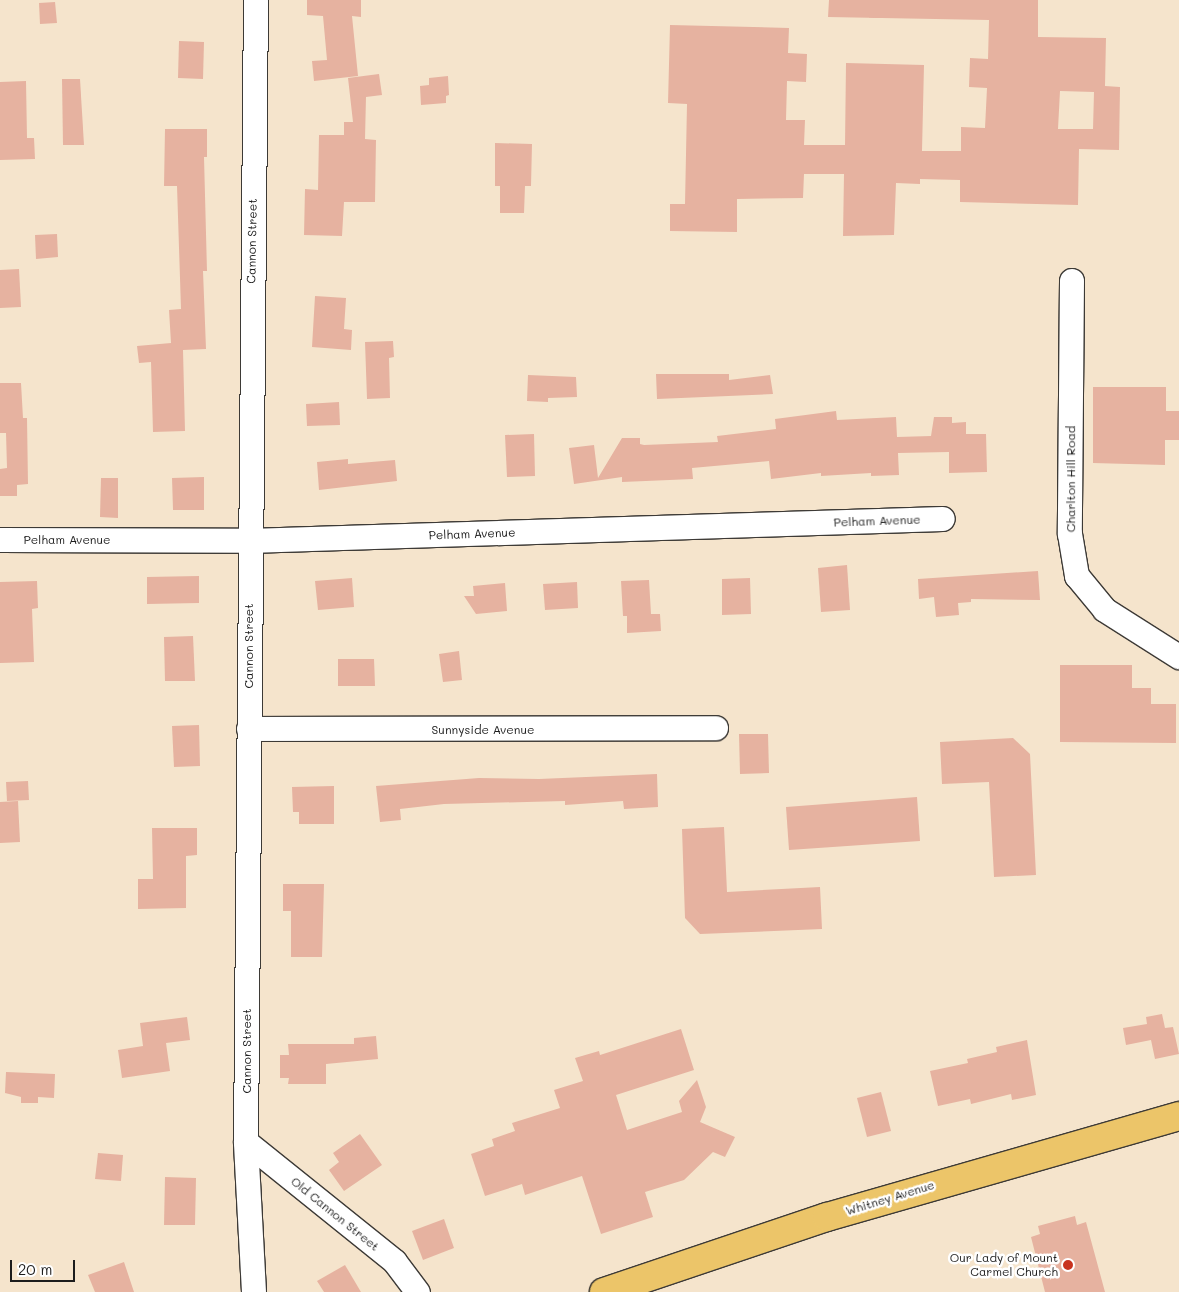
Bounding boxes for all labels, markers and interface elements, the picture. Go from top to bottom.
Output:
street label: Cannon Street [244,198,260,284]
street label: Charlton Hill Road [1064,426,1078,532]
street label: Pelham Avenue [833,512,921,530]
street label: Pelham Avenue [428,525,516,543]
street label: Pelham Avenue [24,533,110,547]
street label: Cannon Street [242,603,256,689]
street label: Sunnyside Avenue [432,723,534,737]
street label: Cannon Street [240,1008,254,1094]
street label: Old Cannon Street [288,1174,382,1254]
street label: Whitney Avenue [844,1178,936,1218]
scale bar [12,1250,78,1282]
place label: Our Lady of Mount Carmel Church [950,1251,1058,1279]
text: 20 m [18,1259,52,1279]
marker: Our Lady of Mount Carmel Church [1062,1259,1074,1271]

